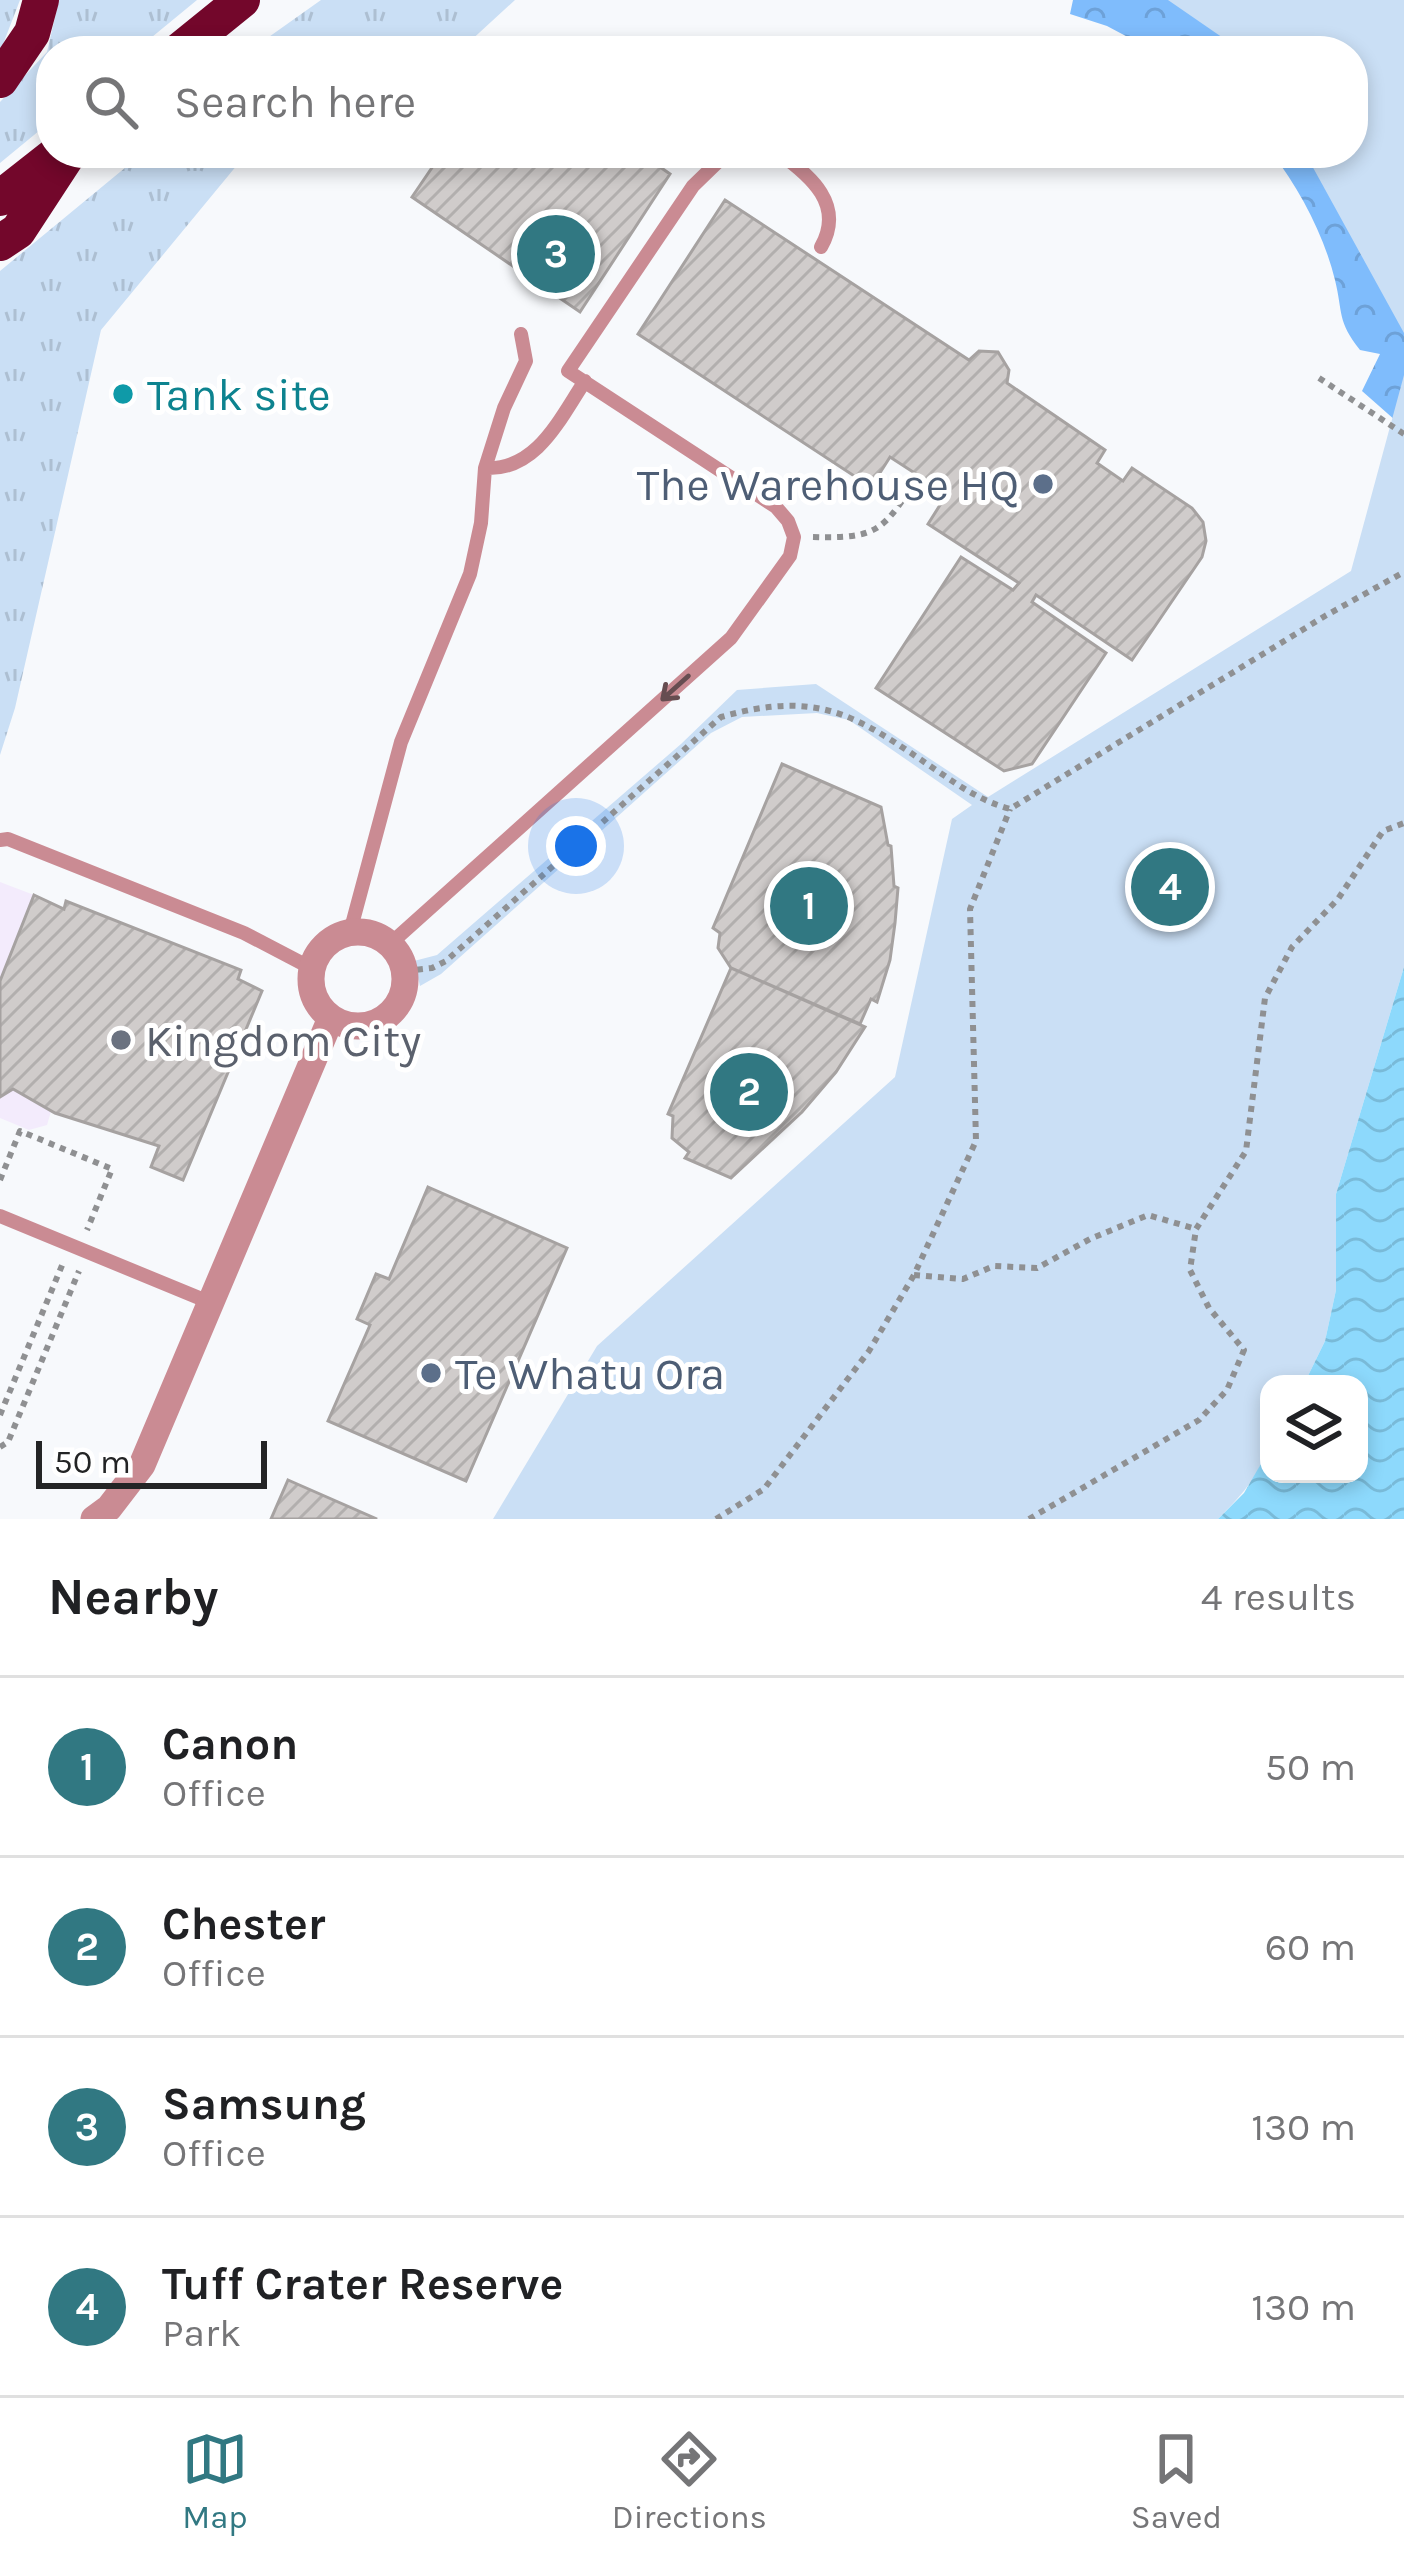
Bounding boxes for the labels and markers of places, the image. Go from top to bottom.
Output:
pin: 3 [517,209,595,299]
place label: Tank site [147,369,331,421]
marker: Tank site [110,381,136,407]
place label: The Warehouse HQ [637,459,1019,511]
marker: The Warehouse HQ [1030,471,1056,497]
pin: 4 [1131,842,1209,932]
pin: 1 [770,861,848,951]
place label: Kingdom City [145,1015,421,1068]
marker: Kingdom City [108,1027,134,1053]
pin: 2 [710,1047,788,1137]
place label: Te Whatu Ora [455,1348,725,1400]
marker: Te Whatu Ora [418,1360,444,1386]

